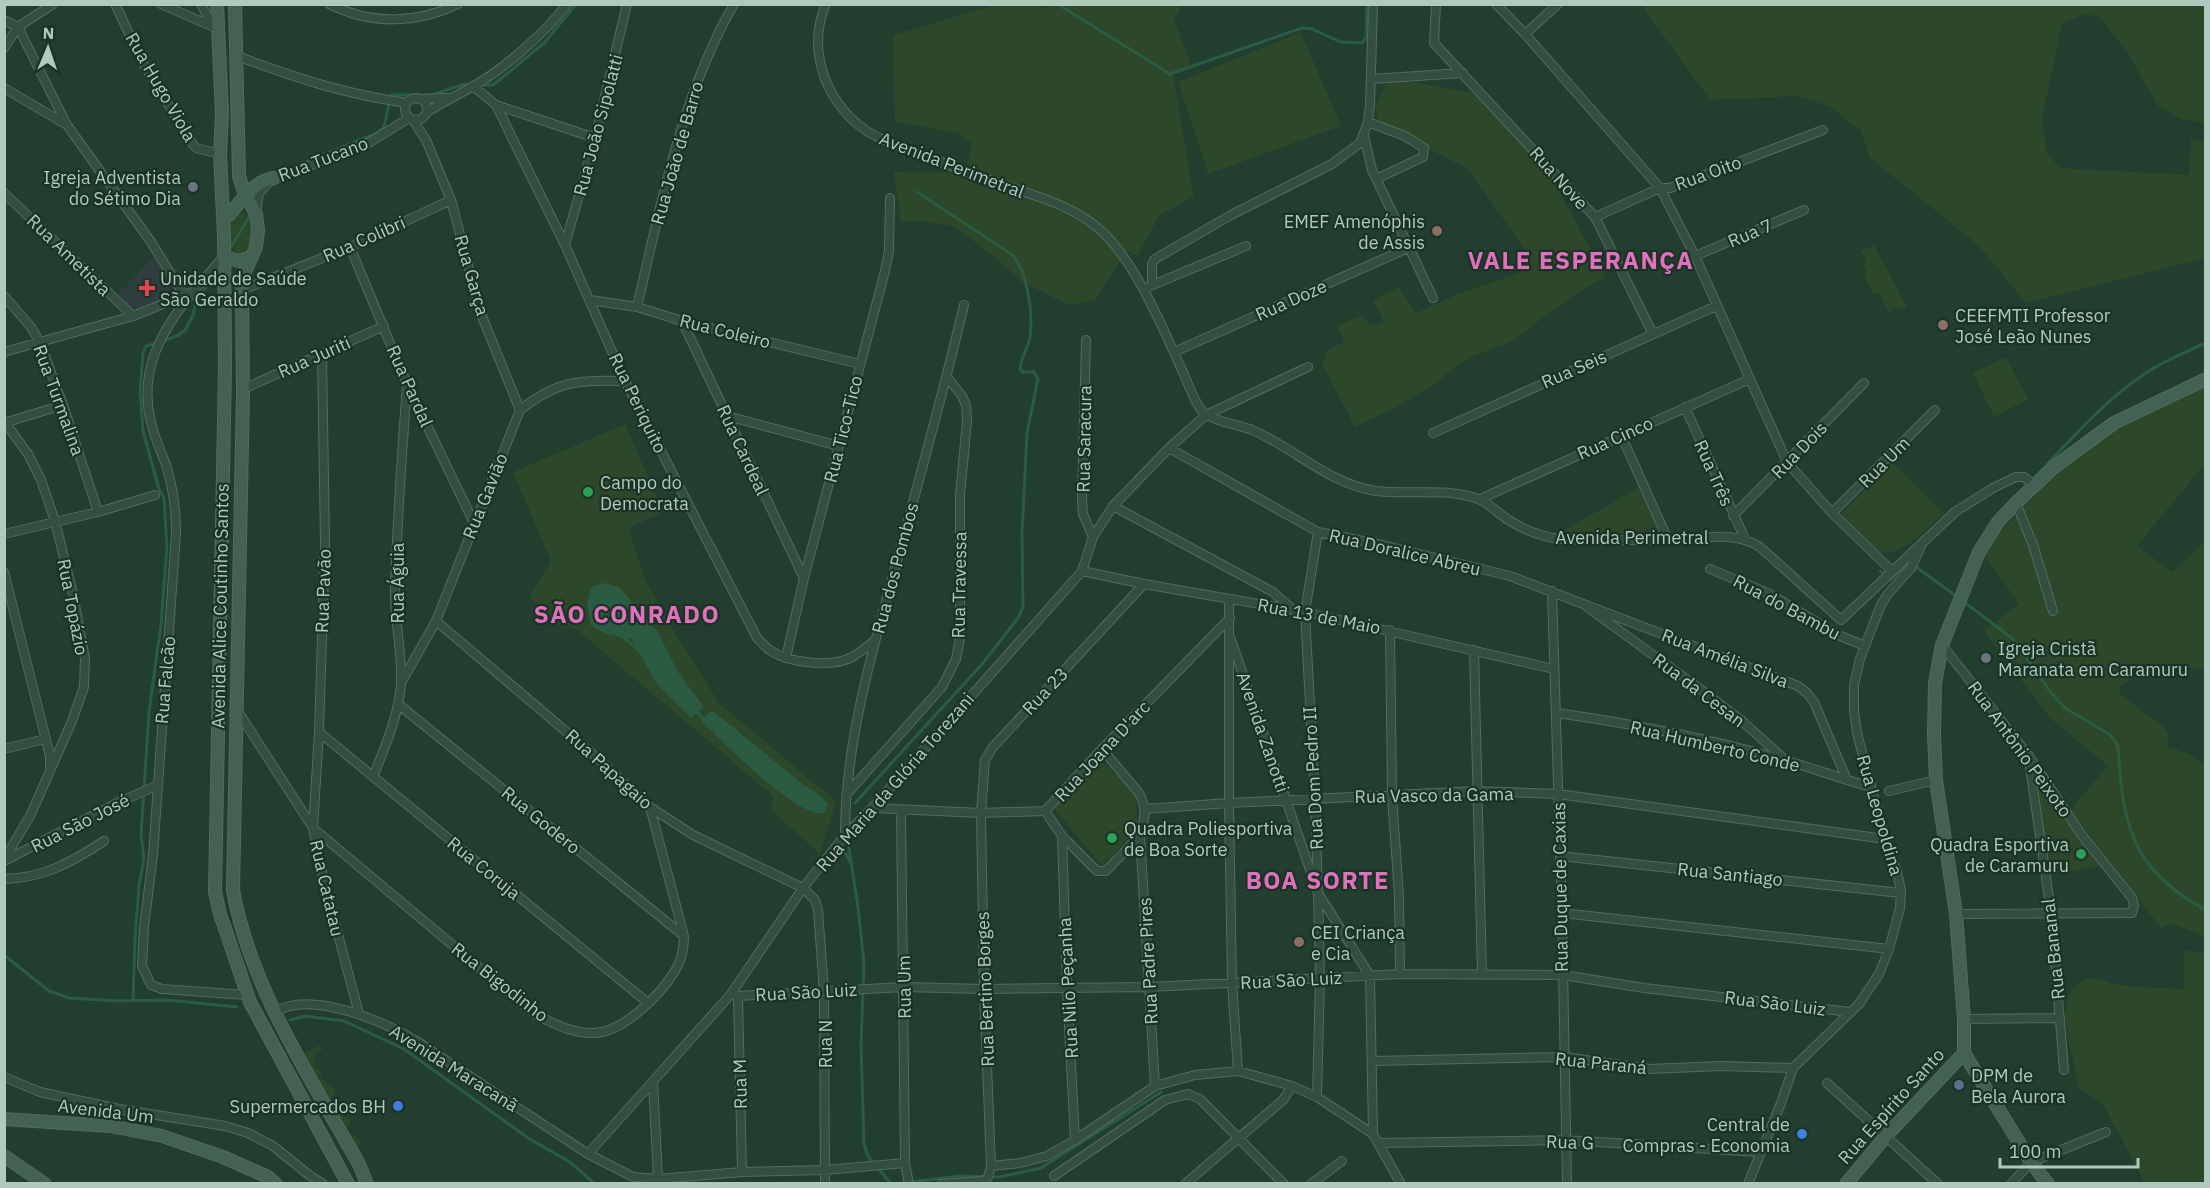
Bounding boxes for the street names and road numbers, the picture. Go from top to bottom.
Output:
street label: Rua Hugo Viola [120,28,202,146]
street label: Rua João Sipolatti [568,52,628,198]
street label: Rua João de Barro [646,79,708,227]
street label: Avenida Perimetral [876,127,1028,203]
street label: Rua Tucano [275,131,371,187]
street label: Rua Nove [1525,142,1593,214]
street label: Rua Oito [1672,150,1744,196]
street label: Rua Ametista [22,209,116,301]
street label: Rua Colibri [319,211,409,267]
street label: Rua 7 [1724,213,1776,253]
street label: Rua Garça [450,232,495,318]
street label: Rua Doze [1252,274,1330,326]
street label: Rua Coleiro [677,309,773,353]
street label: Rua Juriti [274,331,354,383]
street label: Rua Turmalina [28,341,90,459]
street label: Rua Pardal [382,341,438,431]
street label: Rua Seis [1538,344,1610,394]
street label: Rua Periquito [604,349,672,457]
street label: Rua Tico-Tico [819,373,867,485]
street label: Rua Saracura [1072,385,1096,493]
street label: Rua Cardeal [712,401,774,499]
street label: Rua Cinco [1574,411,1656,465]
street label: Rua Dois [1766,416,1832,484]
street label: Rua Um [1853,431,1915,493]
street label: Rua Três [1689,436,1739,510]
street label: Rua Gavião [457,450,513,542]
street label: Avenida Alice Coutinho Santos [206,483,234,729]
street label: Rua dos Pombos [866,500,924,636]
street label: Rua Doralice Abreu [1327,523,1483,581]
street label: Avenida Perimetral [1555,526,1709,549]
street label: Rua Travessa [947,531,971,639]
street label: Rua Águia [386,542,409,623]
street label: Rua Pavão [310,549,336,633]
street label: Rua Topázio [52,557,94,657]
street label: Rua do Bambu [1729,569,1845,645]
street label: Rua 13 de Maio [1256,593,1382,639]
street label: Rua Amélia Silva [1658,623,1792,693]
street label: Rua Falcão [150,635,180,725]
street label: Rua da Cesan [1648,648,1750,732]
street label: Rua 23 [1017,662,1073,720]
street label: Avenida Zanotti [1232,669,1294,795]
street label: Rua Antônio Peixoto [1963,676,2077,822]
street label: Rua Maria da Glória Torezani [811,688,979,876]
street label: Rua Joana D'arc [1049,696,1155,806]
street label: Rua Dom Pedro II [1298,706,1328,850]
street label: Rua Humberto Conde [1628,715,1802,777]
street label: Rua Papagaio [561,724,657,814]
street label: Rua Leopoldina [1852,752,1908,878]
street label: Rua Godero [497,781,585,859]
street label: Rua Vasco da Gama [1354,782,1514,808]
street label: Rua São José [27,788,133,858]
street label: Rua Duque de Caxias [1547,802,1573,972]
street label: Rua Coruja [443,831,526,905]
street label: Rua Catatau [305,837,349,939]
street label: Rua Santiago [1676,857,1784,891]
street label: Rua Padre Pires [1133,897,1163,1025]
street label: Rua Bananal [2036,897,2070,1001]
street label: Rua Bertino Borges [971,911,999,1067]
street label: Rua Nilo Peçanha [1053,917,1083,1059]
street label: Rua Bigodinho [447,937,553,1027]
street label: Rua Um [892,955,916,1019]
street label: Rua São Luiz [1240,966,1342,994]
street label: Rua São Luiz [755,978,857,1006]
street label: Rua São Luiz [1723,985,1827,1021]
street label: Avenida Maracanã [385,1019,523,1117]
street label: Rua N [814,1020,837,1068]
street label: Rua Espírito Santo [1833,1043,1949,1169]
street label: Rua Paraná [1554,1047,1648,1079]
street label: Rua M [728,1059,752,1109]
street label: Avenida Um [57,1094,155,1128]
street label: Rua G [1546,1130,1594,1154]

